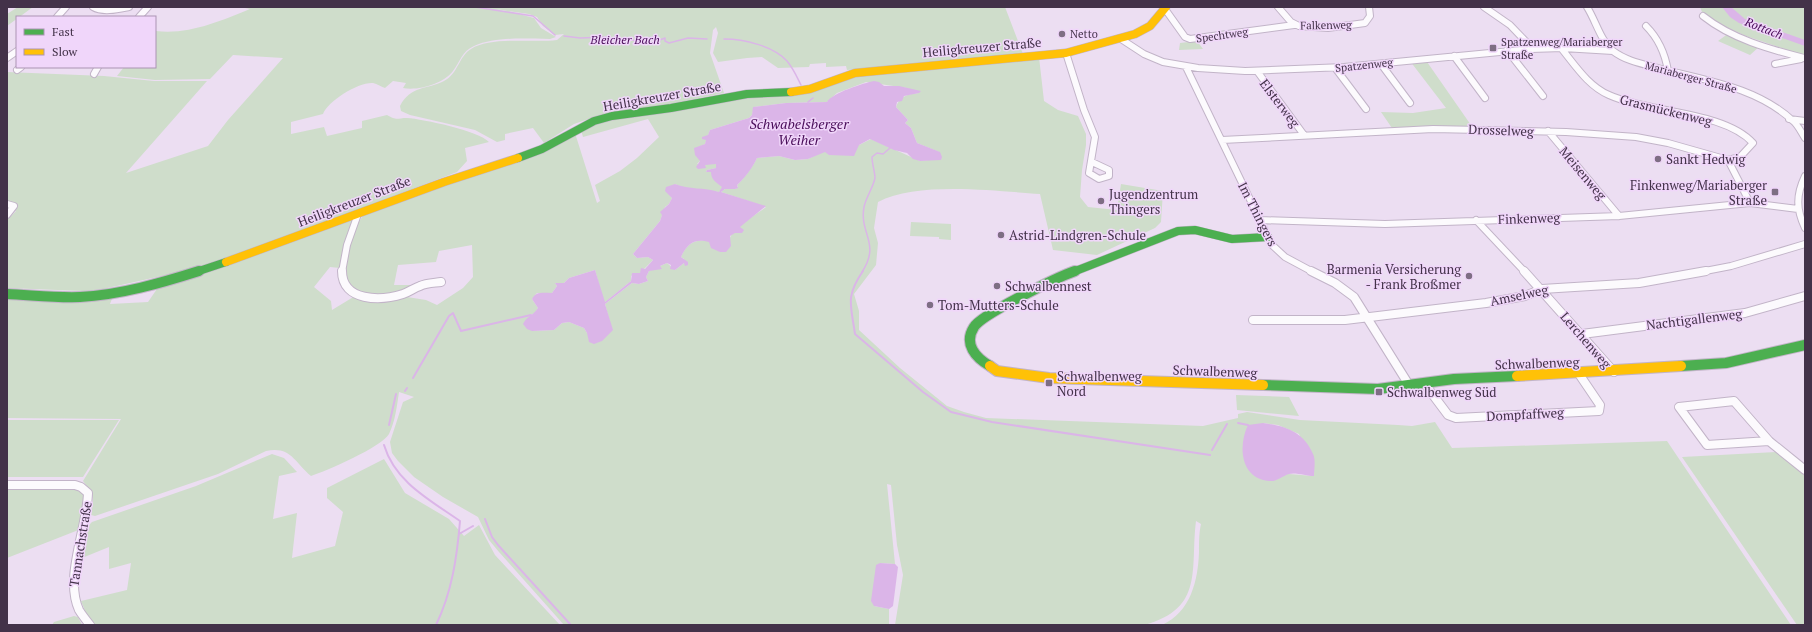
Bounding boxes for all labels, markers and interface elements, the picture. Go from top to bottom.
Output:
water label: Rottach [1742,14,1785,42]
legend [16,16,156,68]
street label: Falkenweg [1300,18,1352,32]
text: Fast [52,24,75,39]
street label: Spechtweg [1195,24,1249,46]
place label: Netto [1070,27,1098,41]
marker: Netto [1057,29,1067,39]
water label: Bleicher Bach [589,32,660,47]
street label: Heiligkreuzer Straße [922,33,1042,61]
place label: Spatzenweg/Mariaberger Straße [1501,35,1623,62]
marker: Spatzenweg/Mariaberger Straße [1488,43,1498,53]
text: Slow [52,44,78,59]
street label: Spatzenweg [1334,55,1394,75]
street label: Mariaberger Straße [1644,58,1739,96]
street label: Elsterweg [1256,75,1304,131]
street label: Heiligkreuzer Straße [602,77,722,115]
street label: Grasmückenweg [1618,90,1714,130]
water label: Schwabelsberger Weiher [749,114,849,149]
street label: Drosselweg [1468,120,1534,140]
street label: Meisenweg [1555,143,1611,204]
place label: Sankt Hedwig [1666,150,1746,168]
marker: Sankt Hedwig [1653,154,1663,164]
street label: Heiligkreuzer Straße [295,171,413,231]
place label: Finkenweg/Mariaberger Straße [1630,176,1767,209]
street label: Im Thingers [1234,179,1282,249]
place label: Jugendzentrum Thingers [1109,185,1198,218]
marker: Finkenweg/Mariaberger Straße [1770,187,1780,197]
marker: Jugendzentrum Thingers [1096,196,1106,206]
street label: Finkenweg [1498,208,1561,228]
place label: Astrid-Lindgren-Schule [1009,226,1146,244]
marker: Astrid-Lindgren-Schule [996,230,1006,240]
place label: Barmenia Versicherung - Frank Broßmer [1327,260,1461,293]
marker: Barmenia Versicherung - Frank Broßmer [1464,271,1474,281]
place label: Schwalbennest [1005,277,1092,295]
street label: Amselweg [1488,280,1550,310]
marker: Schwalbennest [992,281,1002,291]
place label: Tom-Mutters-Schule [938,296,1059,314]
marker: Tom-Mutters-Schule [925,300,935,310]
street label: Nachtigallenweg [1645,304,1743,334]
street label: Lerchenweg [1556,308,1616,372]
street label: Schwalbenweg [1494,353,1580,373]
street label: Schwalbenweg [1172,361,1258,381]
place label: Schwalbenweg Nord [1057,367,1142,400]
marker: Schwalbenweg Nord [1044,378,1054,388]
place label: Schwalbenweg Süd [1387,383,1496,401]
marker: Schwalbenweg Süd [1374,387,1384,397]
street label: Dompfaffweg [1486,403,1564,425]
street label: Tannachstraße [64,500,96,588]

